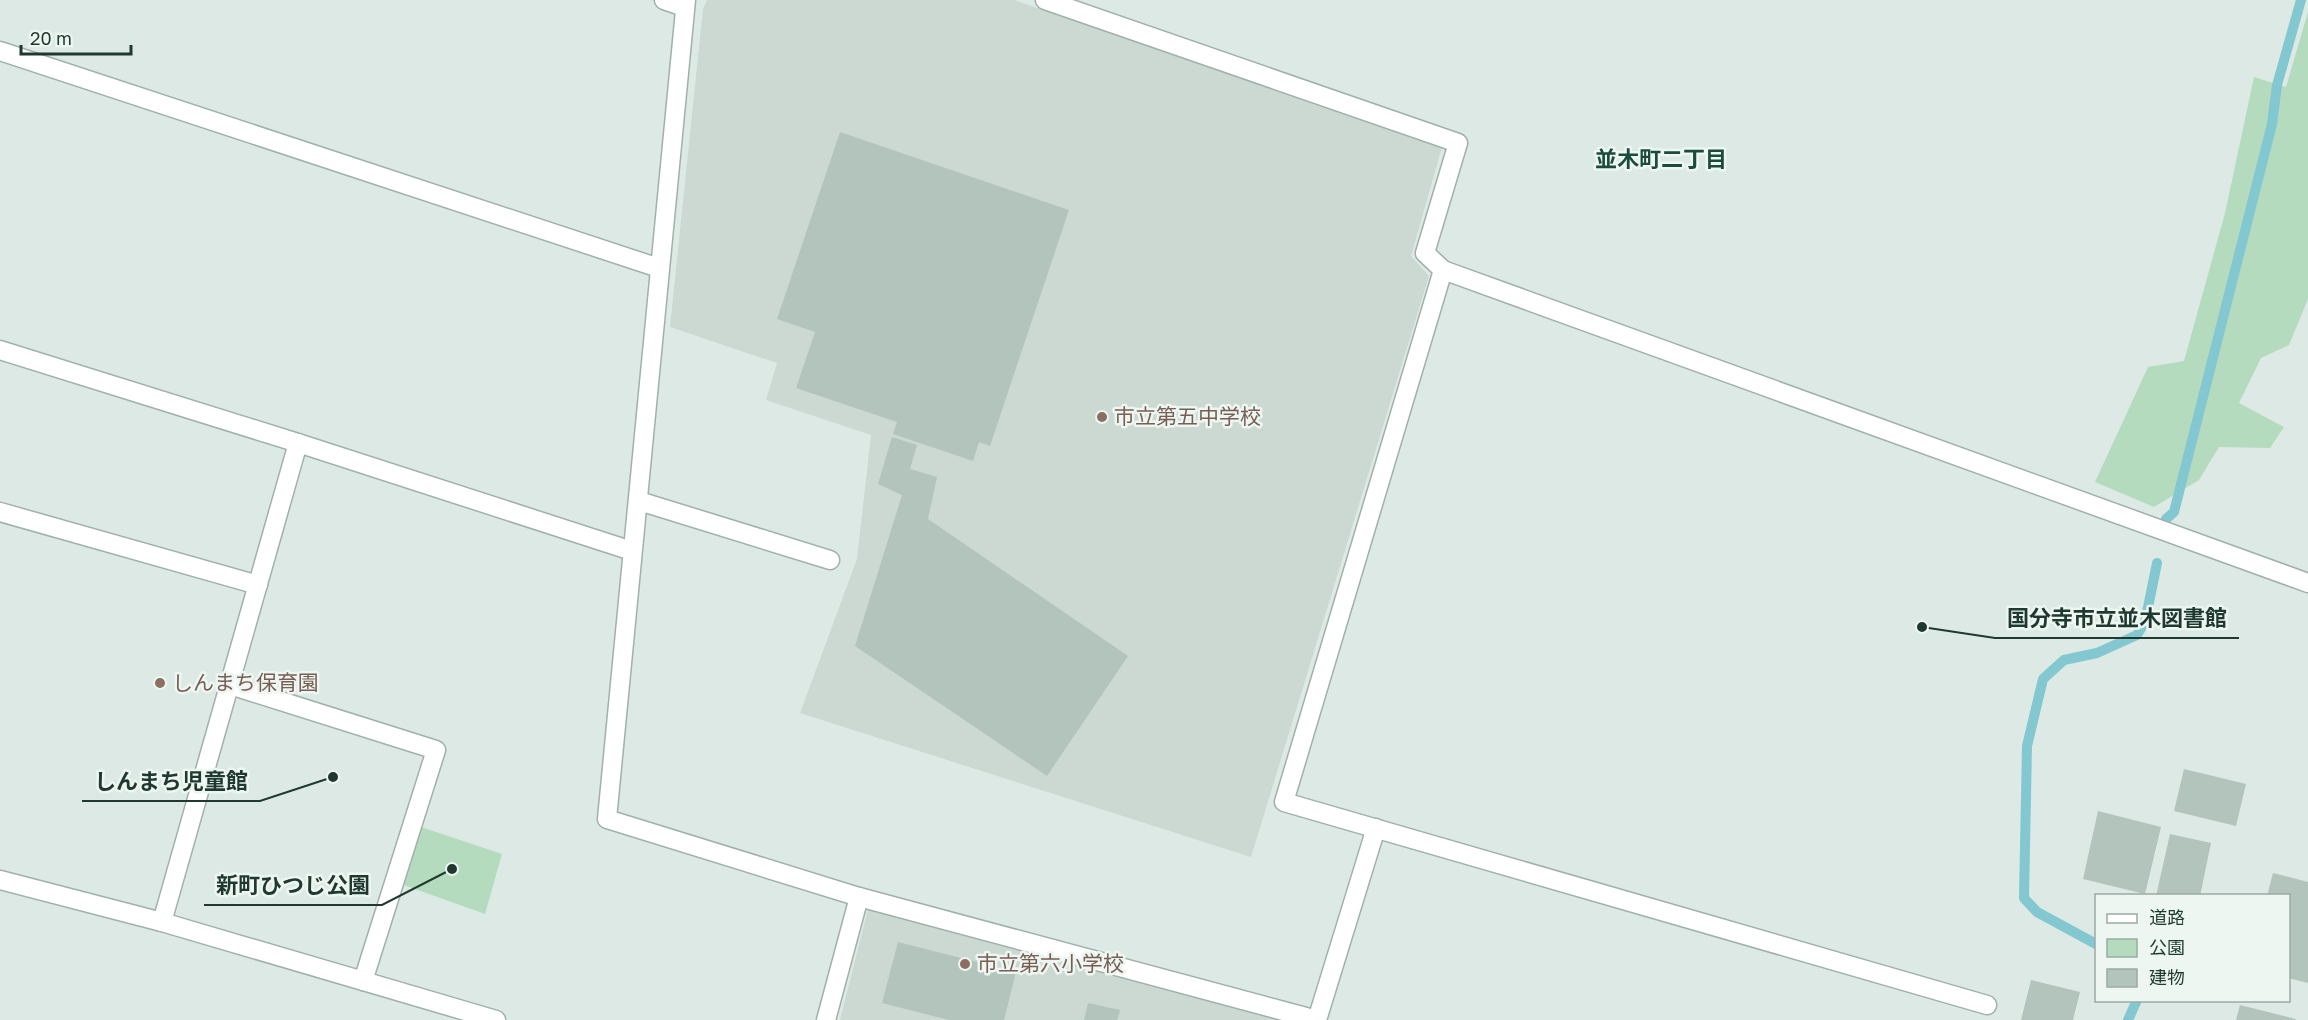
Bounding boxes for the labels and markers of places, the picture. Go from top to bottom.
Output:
place label: 市立第五中学校 [1114,403,1261,429]
marker: 市立第五中学校 [1095,410,1109,424]
callout: 国分寺市立並木図書館 [1995,598,2239,638]
place label: しんまち保育園 [172,669,319,695]
marker: しんまち保育園 [153,676,167,690]
callout: しんまち児童館 [82,761,260,801]
callout: 新町ひつじ公園 [204,865,382,905]
place label: 市立第六小学校 [977,950,1124,976]
marker: 市立第六小学校 [958,957,972,971]

